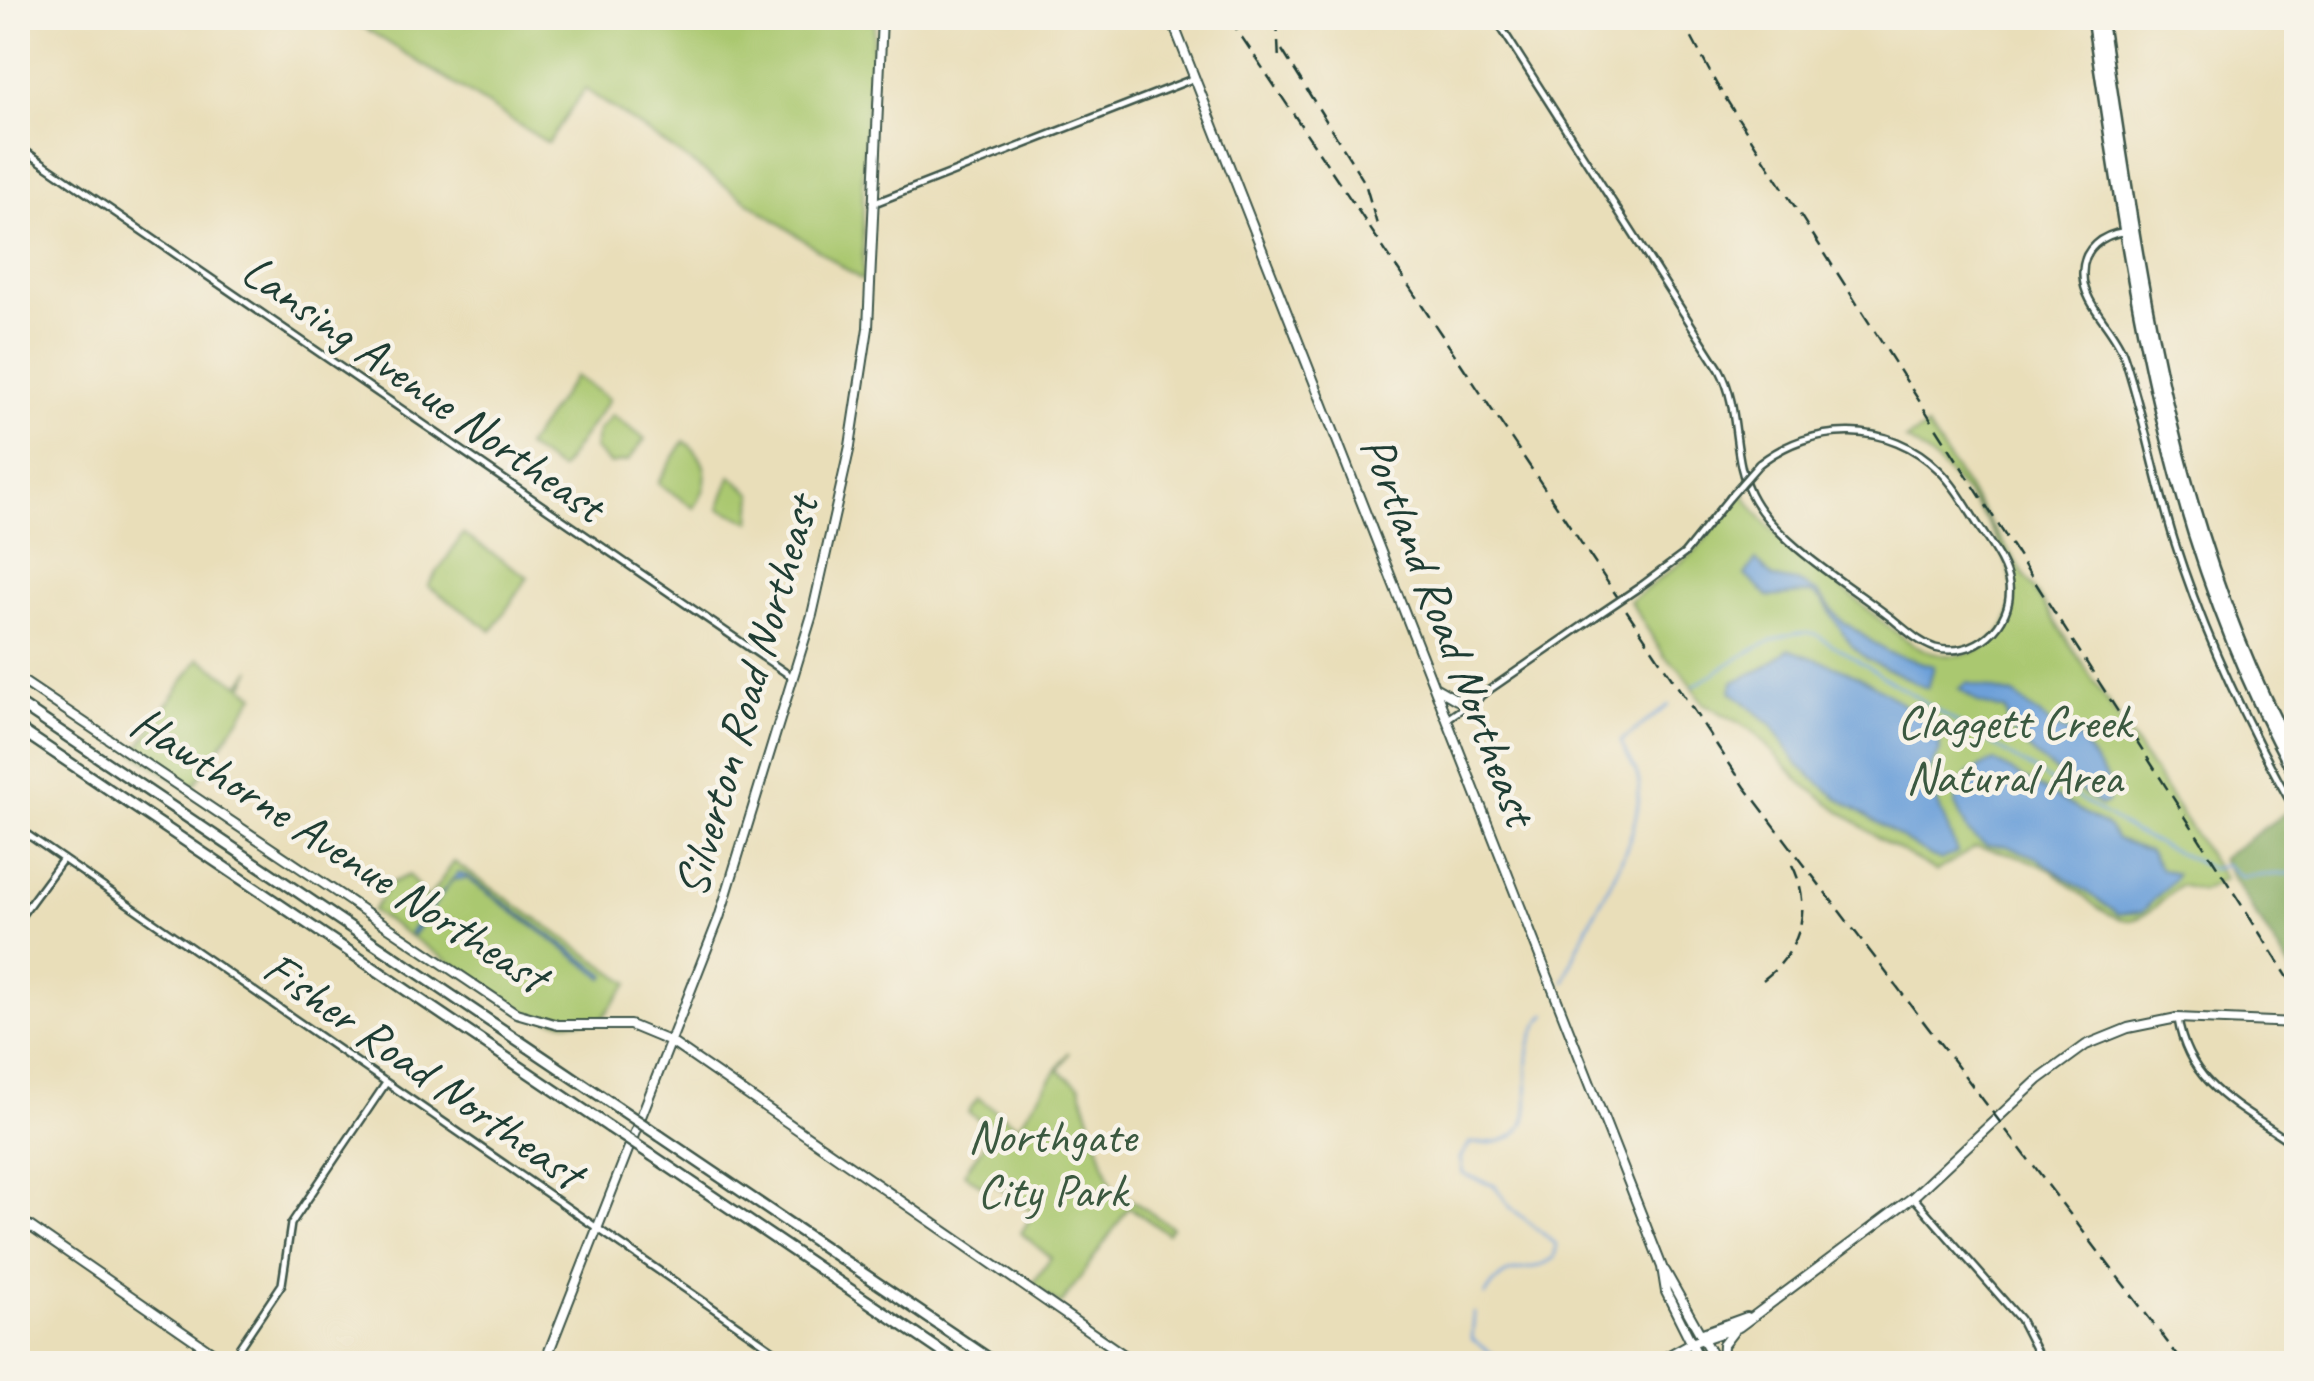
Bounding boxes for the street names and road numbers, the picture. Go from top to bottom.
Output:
street label: Lansing Avenue Northeast [231,240,620,538]
street label: Portland Road Northeast [1347,427,1552,837]
street label: Silverton Road Northeast [660,485,833,904]
street label: Hawthorne Avenue Northeast [120,692,564,1009]
street label: Fisher Road Northeast [252,937,600,1206]

